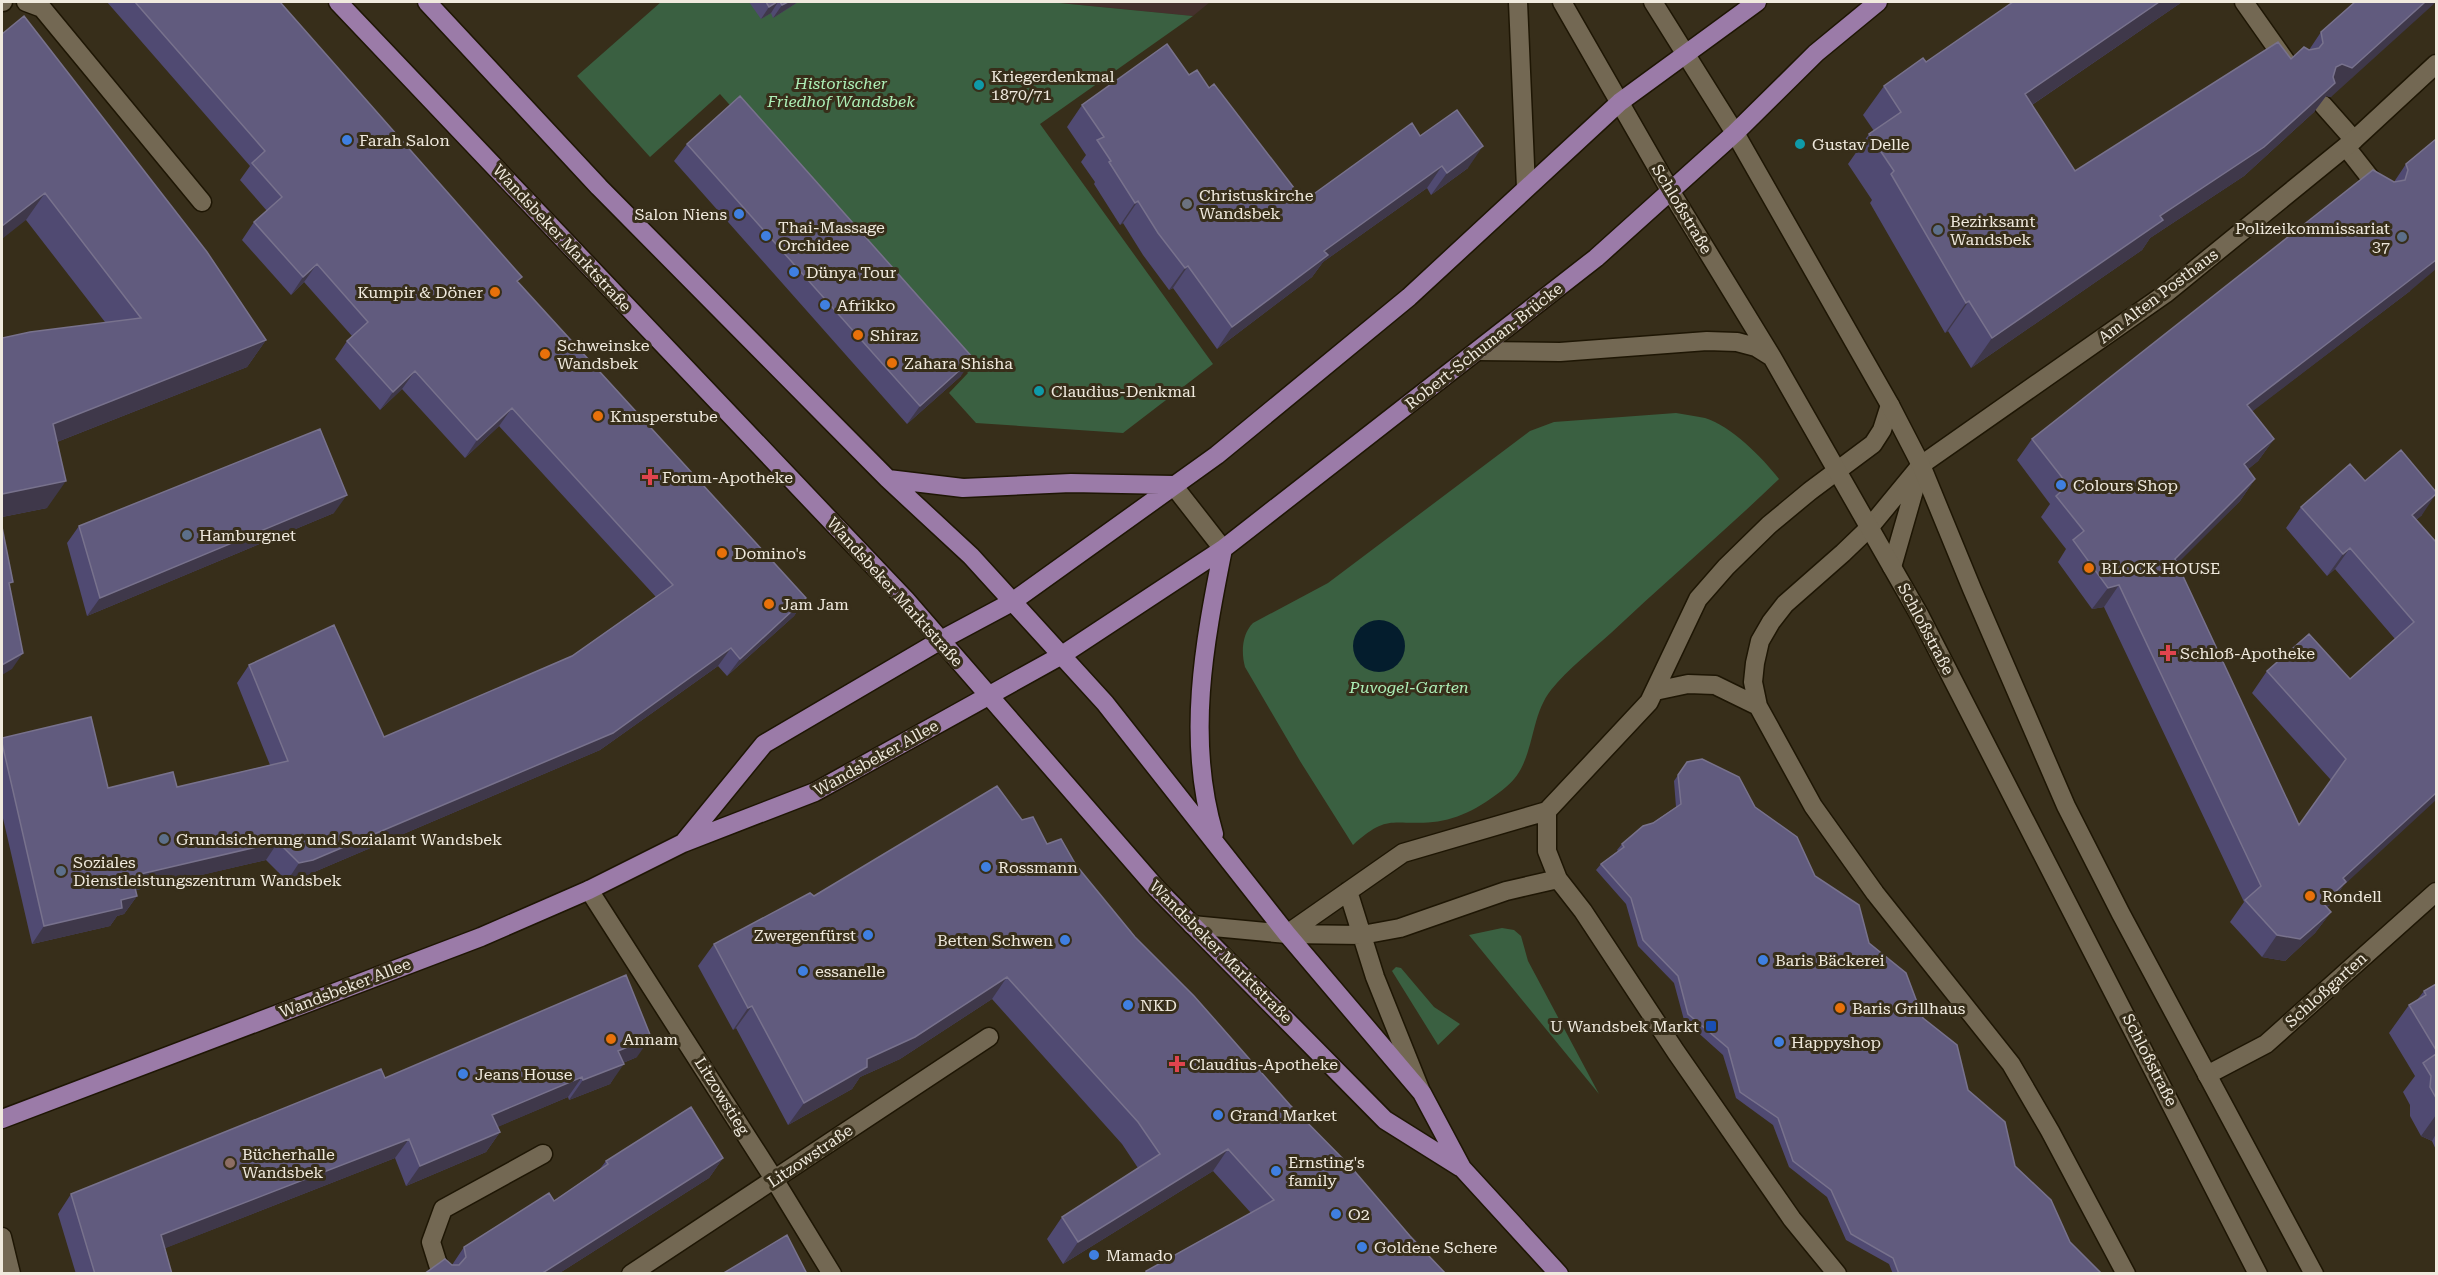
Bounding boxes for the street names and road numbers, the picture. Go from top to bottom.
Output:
street label: Wandsbeker Marktstraße [489,160,635,316]
street label: Schloßstraße [1648,161,1716,258]
street label: Am Alten Posthaus [2094,245,2222,347]
street label: Robert-Schuman-Brücke [1402,279,1567,413]
street label: Wandsbeker Marktstraße [823,513,967,671]
street label: Schloßstraße [1894,580,1958,678]
street label: Wandsbeker Allee [810,716,942,800]
street label: Wandsbeker Marktstraße [1146,877,1297,1028]
street label: Schloßgarten [2281,948,2371,1032]
street label: Wandsbeker Allee [277,954,414,1022]
street label: Schloßstraße [2119,1011,2182,1110]
street label: Litzowstieg [691,1054,754,1139]
street label: Litzowstraße [764,1120,856,1191]

